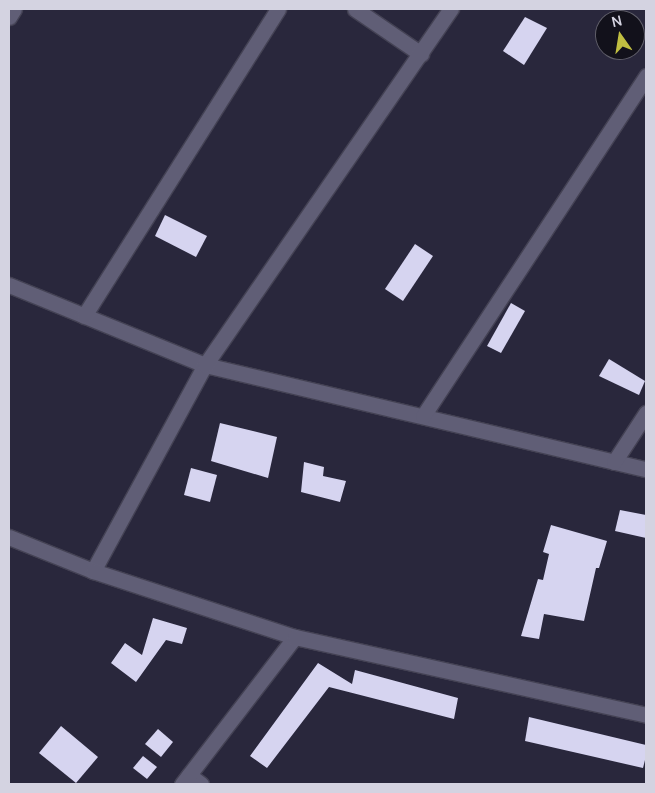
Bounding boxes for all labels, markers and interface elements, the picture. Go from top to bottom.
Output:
north arrow [595,10,645,60]
text: N [610,10,624,31]

